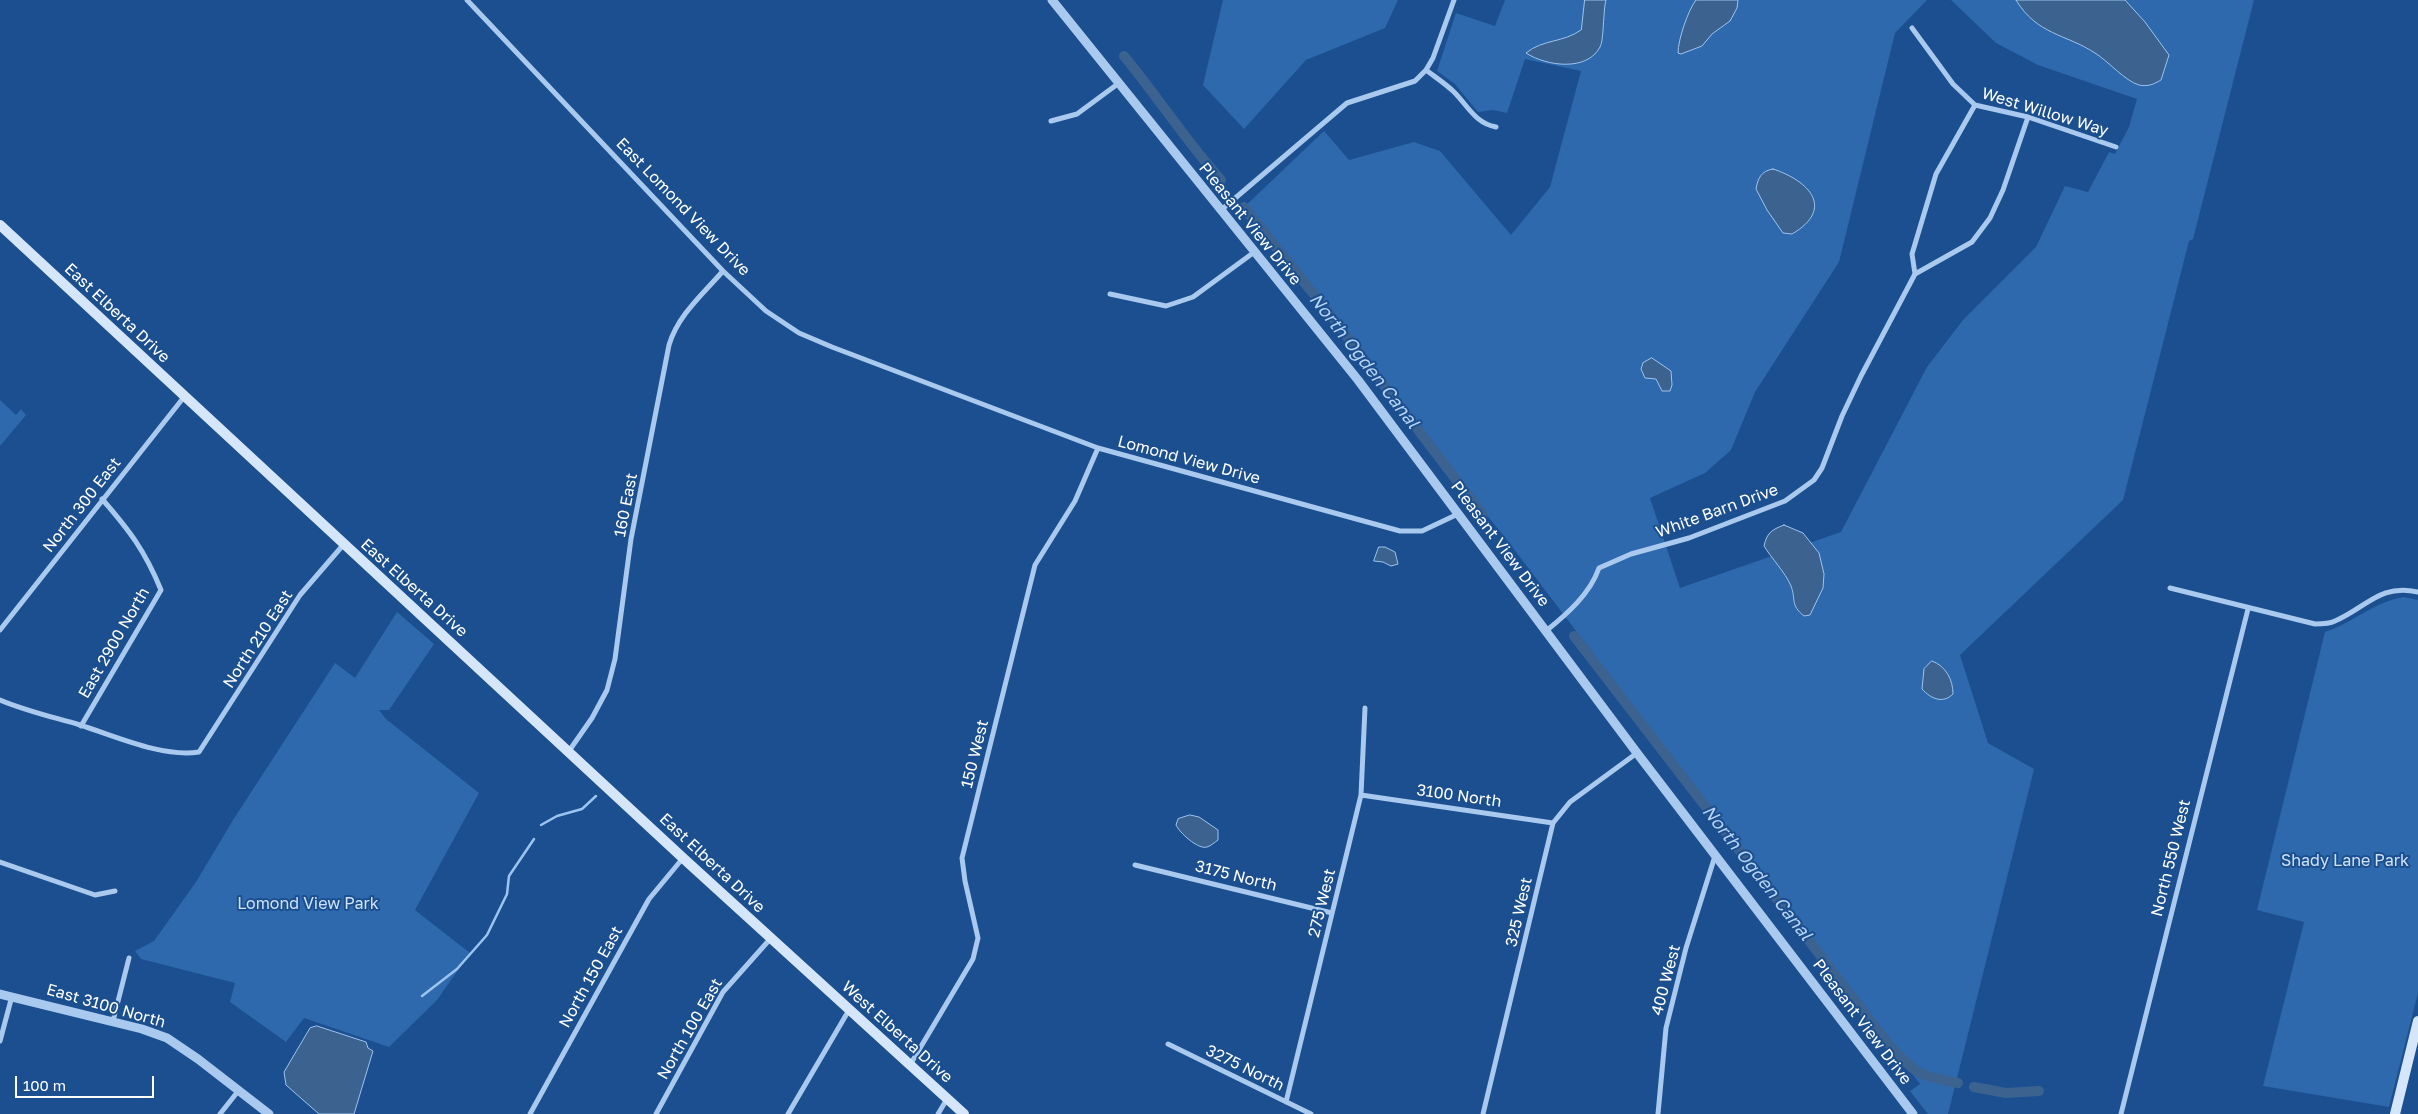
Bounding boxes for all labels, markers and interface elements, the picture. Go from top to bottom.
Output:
street label: West Willow Way [1979,84,2111,140]
street label: East Lomond View Drive [612,134,754,280]
street label: Pleasant View Drive [1195,159,1305,289]
street label: East Elberta Drive [60,259,174,367]
water label: North Ogden Canal [1305,289,1423,433]
street label: Lomond View Drive [1116,432,1262,488]
street label: North 300 East [39,454,125,556]
street label: 160 East [610,471,642,539]
street label: Pleasant View Drive [1447,477,1553,611]
street label: White Barn Drive [1653,480,1781,542]
street label: East Elberta Drive [357,535,471,641]
street label: East 2900 North [74,584,154,702]
street label: North 210 East [219,586,297,692]
street label: 150 West [957,718,993,790]
street label: 3100 North [1415,781,1503,811]
street label: North 550 West [2147,797,2195,919]
water label: North Ogden Canal [1698,801,1816,945]
street label: East Elberta Drive [655,809,769,917]
park label: Shady Lane Park [2281,851,2409,871]
street label: 3175 North [1193,857,1279,895]
street label: 275 West [1304,867,1340,939]
street label: 325 West [1502,875,1536,949]
park label: Lomond View Park [237,894,379,914]
street label: North 150 East [555,923,627,1031]
street label: 400 West [1647,943,1685,1017]
street label: Pleasant View Drive [1809,955,1915,1089]
street label: North 100 East [653,975,727,1083]
street label: West Elberta Drive [838,977,956,1087]
street label: East 3100 North [44,980,168,1032]
street label: 3275 North [1203,1041,1287,1095]
scale bar [18,1066,156,1098]
text: 100 m [23,1076,66,1094]

